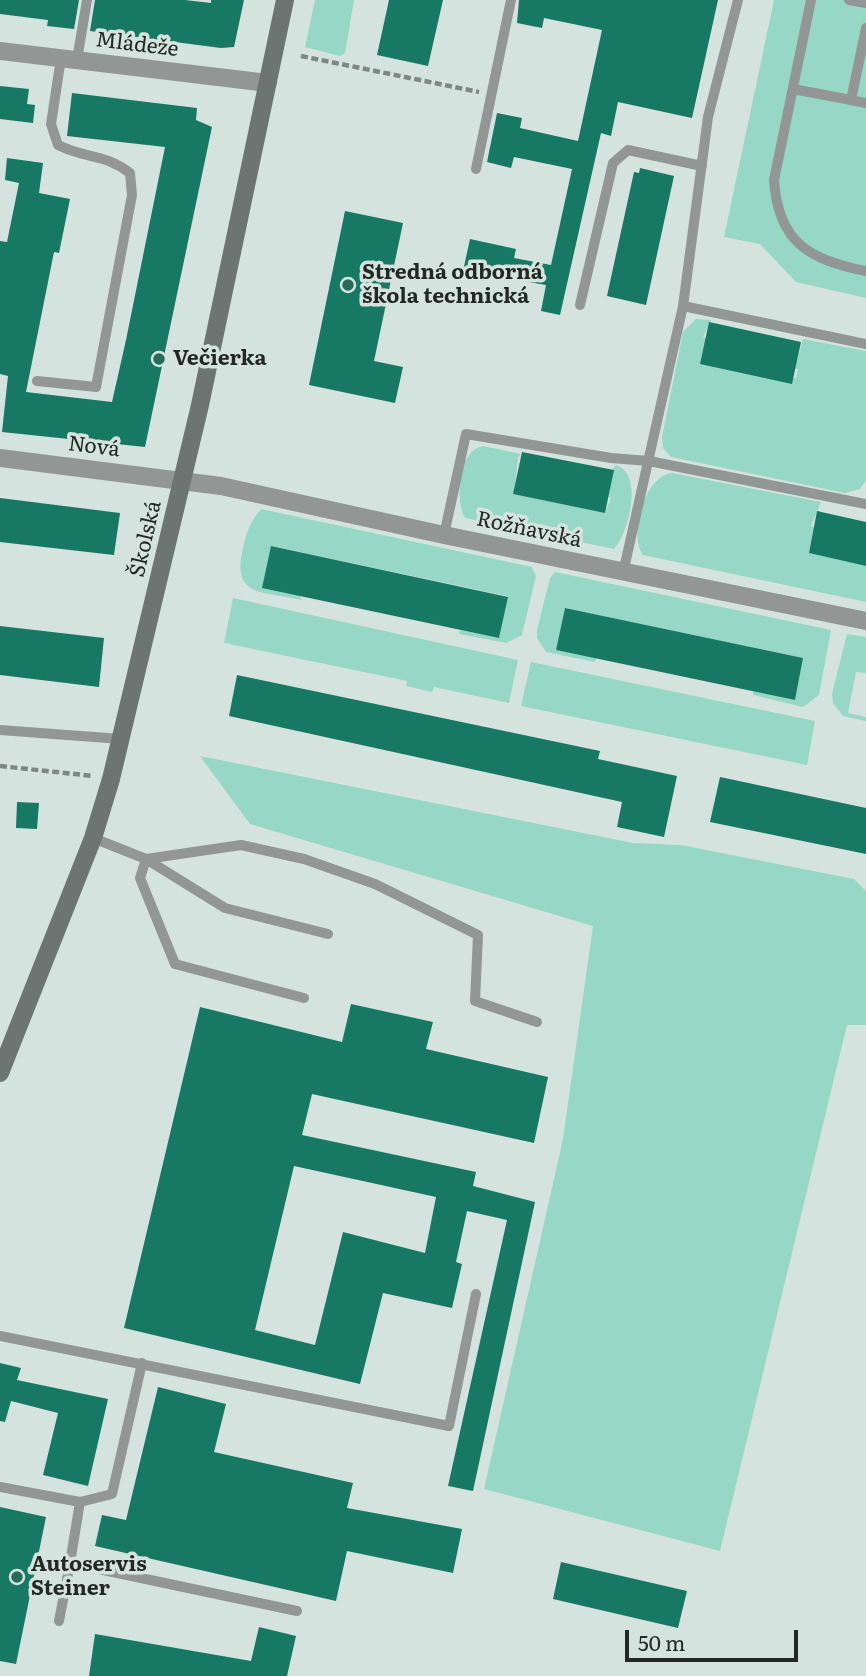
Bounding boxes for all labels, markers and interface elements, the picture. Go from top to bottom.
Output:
street label: Mládeže [94,27,180,63]
place label: Stredná odborná škola technická [362,260,543,310]
marker: Stredná odborná škola technická [340,277,356,293]
place label: Večierka [173,346,267,372]
marker: Večierka [151,351,167,367]
street label: Nová [67,431,121,463]
street label: Školská [125,498,167,580]
street label: Rožňavská [474,507,584,553]
place label: Autoservis Steiner [31,1552,147,1602]
marker: Autoservis Steiner [9,1569,25,1585]
scale bar [628,1616,801,1660]
text: 50 m [638,1626,685,1657]

